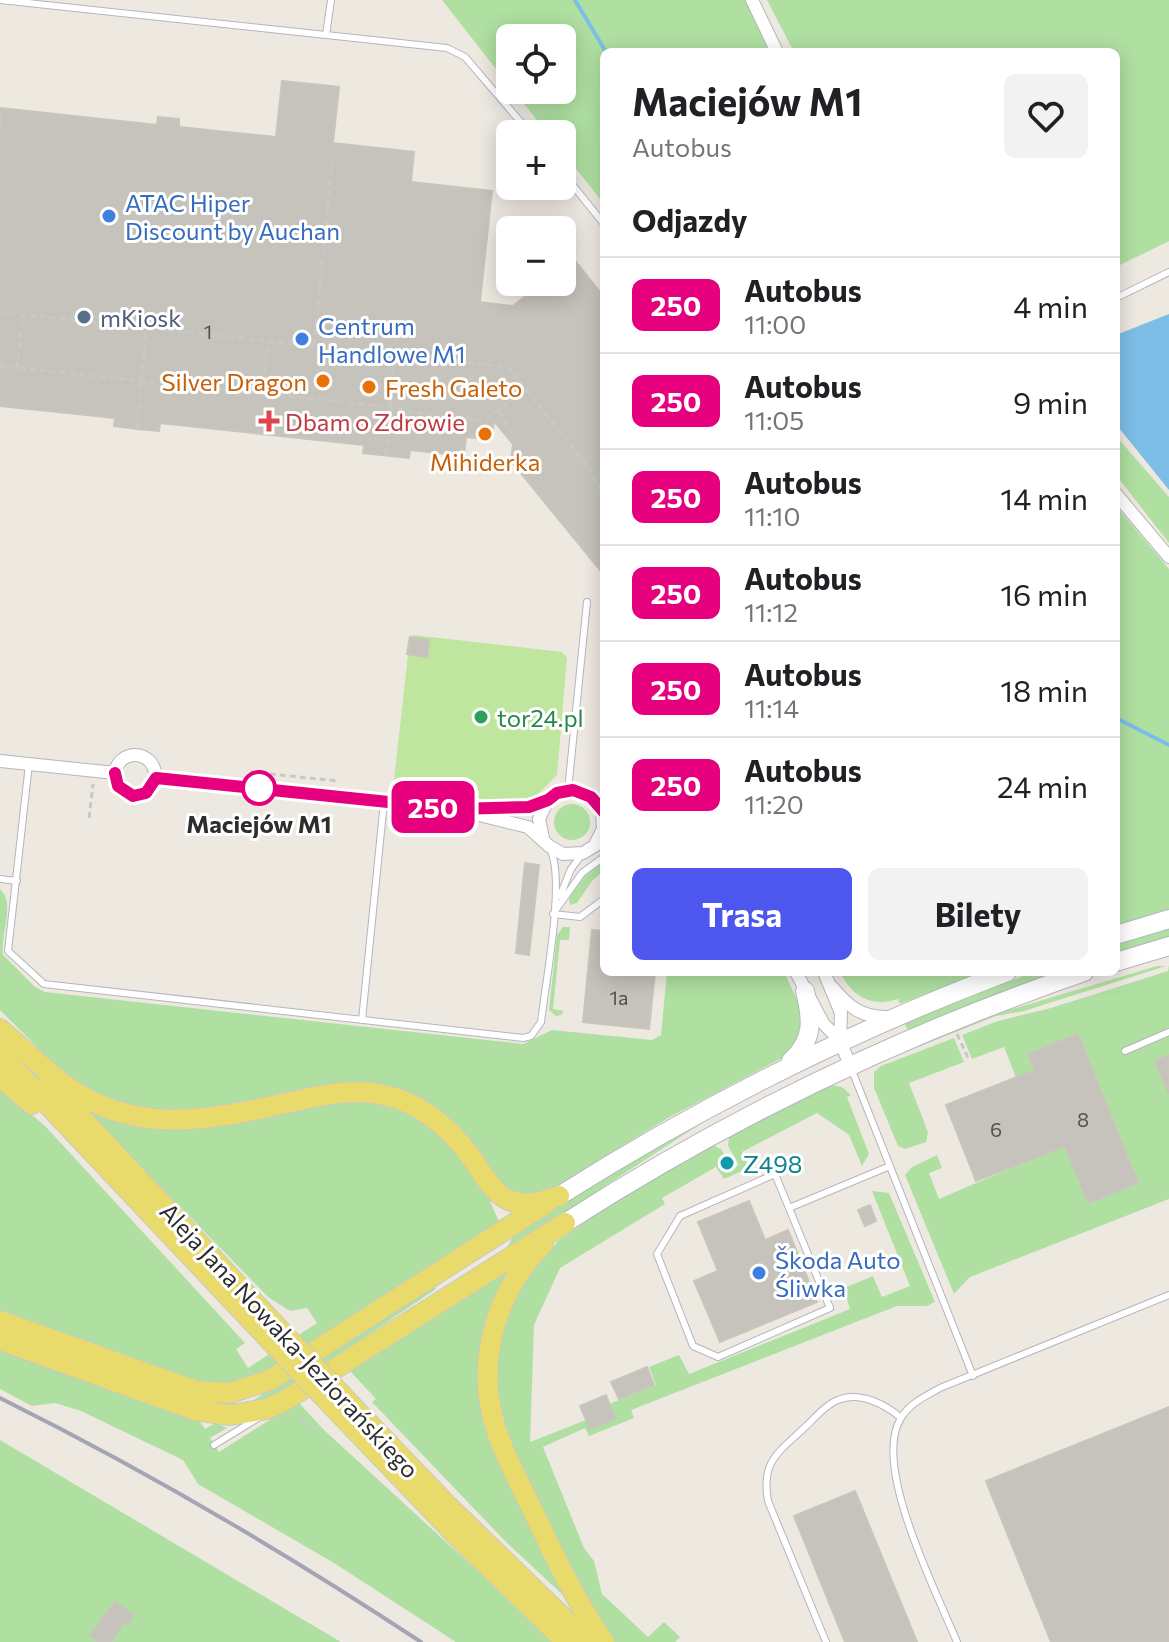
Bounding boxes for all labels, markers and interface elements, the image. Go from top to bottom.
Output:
map controls [496,24,576,296]
button: locate [496,24,576,104]
button: heart [1004,74,1088,158]
text: Maciejów M1 [632,77,862,124]
button: + [496,120,576,200]
text: Autobus [632,131,732,162]
place label: ATAC Hiper Discount by Auchan [125,188,340,245]
text: Odjazdy [632,201,748,238]
marker: ATAC Hiper Discount by Auchan [100,207,118,225]
button: − [496,216,576,296]
text: Autobus [744,271,862,308]
text: 4 min [1013,287,1088,324]
text: 250 [651,288,701,322]
place label: mKiosk [100,303,181,332]
marker: mKiosk [75,308,93,326]
text: 11:00 [744,308,806,339]
place label: Centrum Handlowe M1 [318,311,465,368]
house number: 1 [204,319,212,343]
marker: Centrum Handlowe M1 [293,330,311,348]
place label: Silver Dragon [161,367,307,396]
text: Autobus [744,367,862,404]
marker: Silver Dragon [314,372,332,390]
place label: Fresh Galeto [385,373,522,402]
marker: Fresh Galeto [360,378,378,396]
text: 9 min [1013,383,1088,420]
text: 250 [651,384,701,418]
text: 11:05 [744,404,804,435]
place label: Dbam o Zdrowie [285,407,465,436]
marker: Dbam o Zdrowie [260,412,278,430]
marker: Mihiderka [476,425,494,443]
place label: Mihiderka [430,447,540,476]
text: Autobus [744,463,862,500]
text: 14 min [1000,479,1088,516]
text: 250 [651,480,701,514]
text: 11:10 [744,500,800,531]
text: Autobus [744,559,862,596]
text: 16 min [1000,575,1088,612]
text: 250 [651,576,701,610]
text: 11:12 [744,596,798,627]
text: Autobus [744,655,862,692]
text: 18 min [1000,671,1088,708]
text: 250 [651,672,701,706]
text: 11:14 [744,692,799,723]
place label: tor24.pl [497,703,584,732]
marker: tor24.pl [472,708,490,726]
text: Autobus [744,751,862,788]
text: 24 min [997,767,1088,804]
text: 250 [651,768,701,802]
marker: Maciejów M1 [242,771,276,805]
line badge: 250 [387,781,479,833]
text: 11:20 [744,788,804,819]
text: 250 [408,790,458,824]
place label: Maciejów M1 [186,809,332,838]
button: Trasa [632,868,852,960]
button: Bilety [868,868,1088,960]
house number: 1a [609,985,629,1009]
house number: 8 [1077,1107,1089,1131]
house number: 6 [990,1117,1002,1141]
place label: Z498 [743,1149,802,1178]
marker: Z498 [718,1154,736,1172]
street label: Aleja Jana Nowaka-Jeziorańskiego [155,1196,425,1484]
place label: Škoda Auto Śliwka [775,1245,901,1302]
marker: Škoda Auto Śliwka [750,1264,768,1282]

